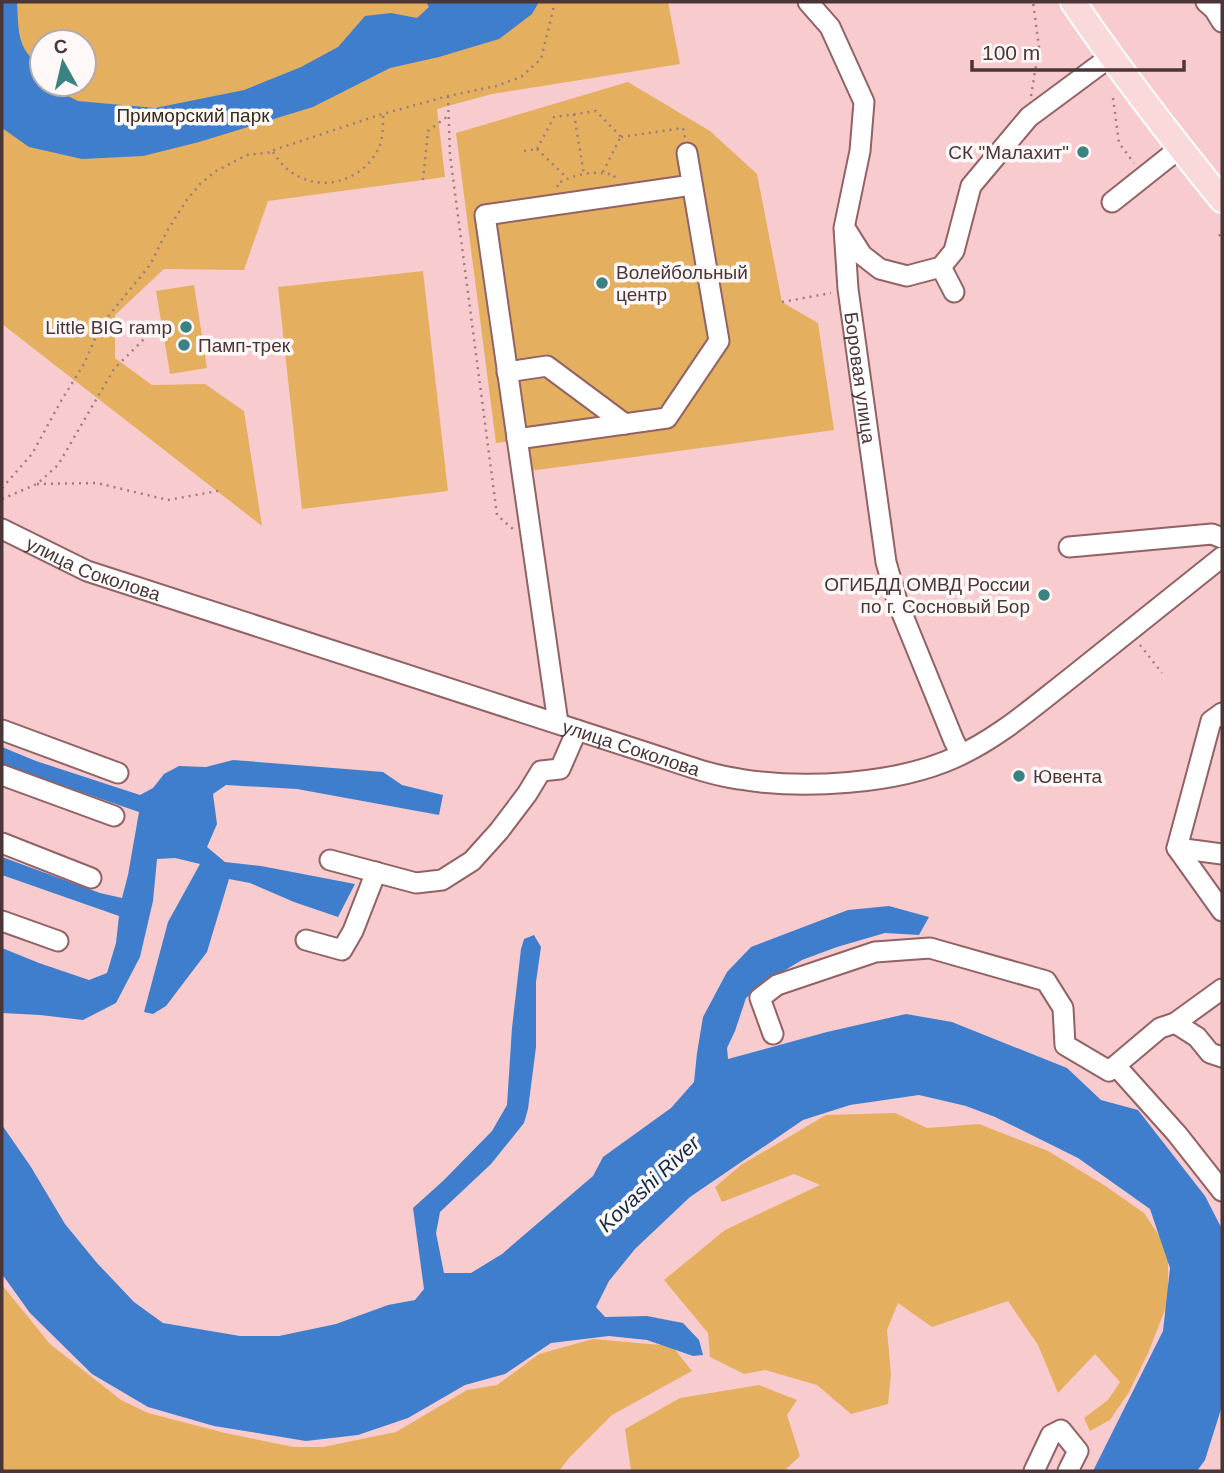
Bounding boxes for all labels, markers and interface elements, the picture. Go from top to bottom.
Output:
north arrow [28,28,98,98]
scale bar [972,28,1184,72]
text: С [52,35,69,58]
text: 100 m [982,41,1040,64]
park label: Приморский парк [116,105,270,126]
place label: СК "Малахит" [948,142,1069,163]
marker: СК "Малахит" [1075,144,1091,160]
place label: Волейбольный центр [616,262,748,305]
marker: Волейбольный центр [594,275,610,291]
street label: Боровая улица [840,311,879,445]
place label: Little BIG ramp [45,317,172,338]
marker: Little BIG ramp [178,319,194,335]
place label: Памп-трек [198,335,291,356]
marker: Памп-трек [176,337,192,353]
street label: улица Соколова [23,533,163,605]
place label: ОГИБДД ОМВД России по г. Сосновый Бор [824,574,1030,617]
marker: ОГИБДД ОМВД России по г. Сосновый Бор [1036,587,1052,603]
street label: улица Соколова [560,716,703,780]
place label: Ювента [1033,766,1103,787]
marker: Ювента [1011,768,1027,784]
water label: Kovashi River [593,1130,705,1236]

